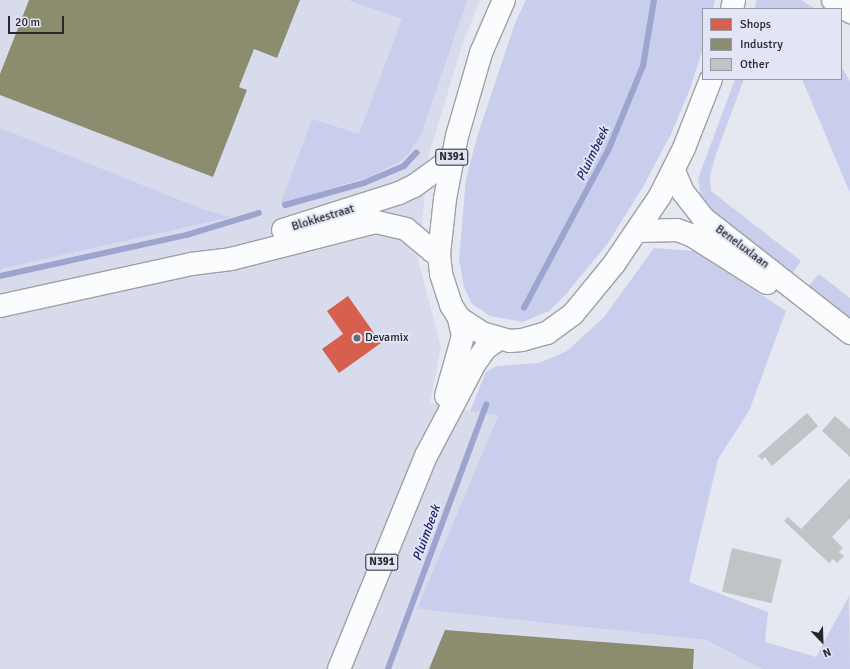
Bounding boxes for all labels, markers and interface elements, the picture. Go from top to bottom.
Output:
scale bar [10,8,66,34]
legend [702,8,842,80]
text: 20 m [15,15,40,30]
text: Shops [740,17,771,32]
text: Industry [740,37,783,52]
text: Other [740,57,769,72]
water label: Pluimbeek [573,124,613,184]
road number: N391 [435,148,469,166]
street label: Blokkestraat [290,202,356,234]
street label: Beneluxlaan [712,222,772,272]
place label: Devamix [365,331,408,345]
marker: Devamix [352,333,362,343]
water label: Pluimbeek [410,503,444,563]
road number: N391 [365,553,399,571]
north arrow [802,621,842,661]
text: N [821,645,833,660]

